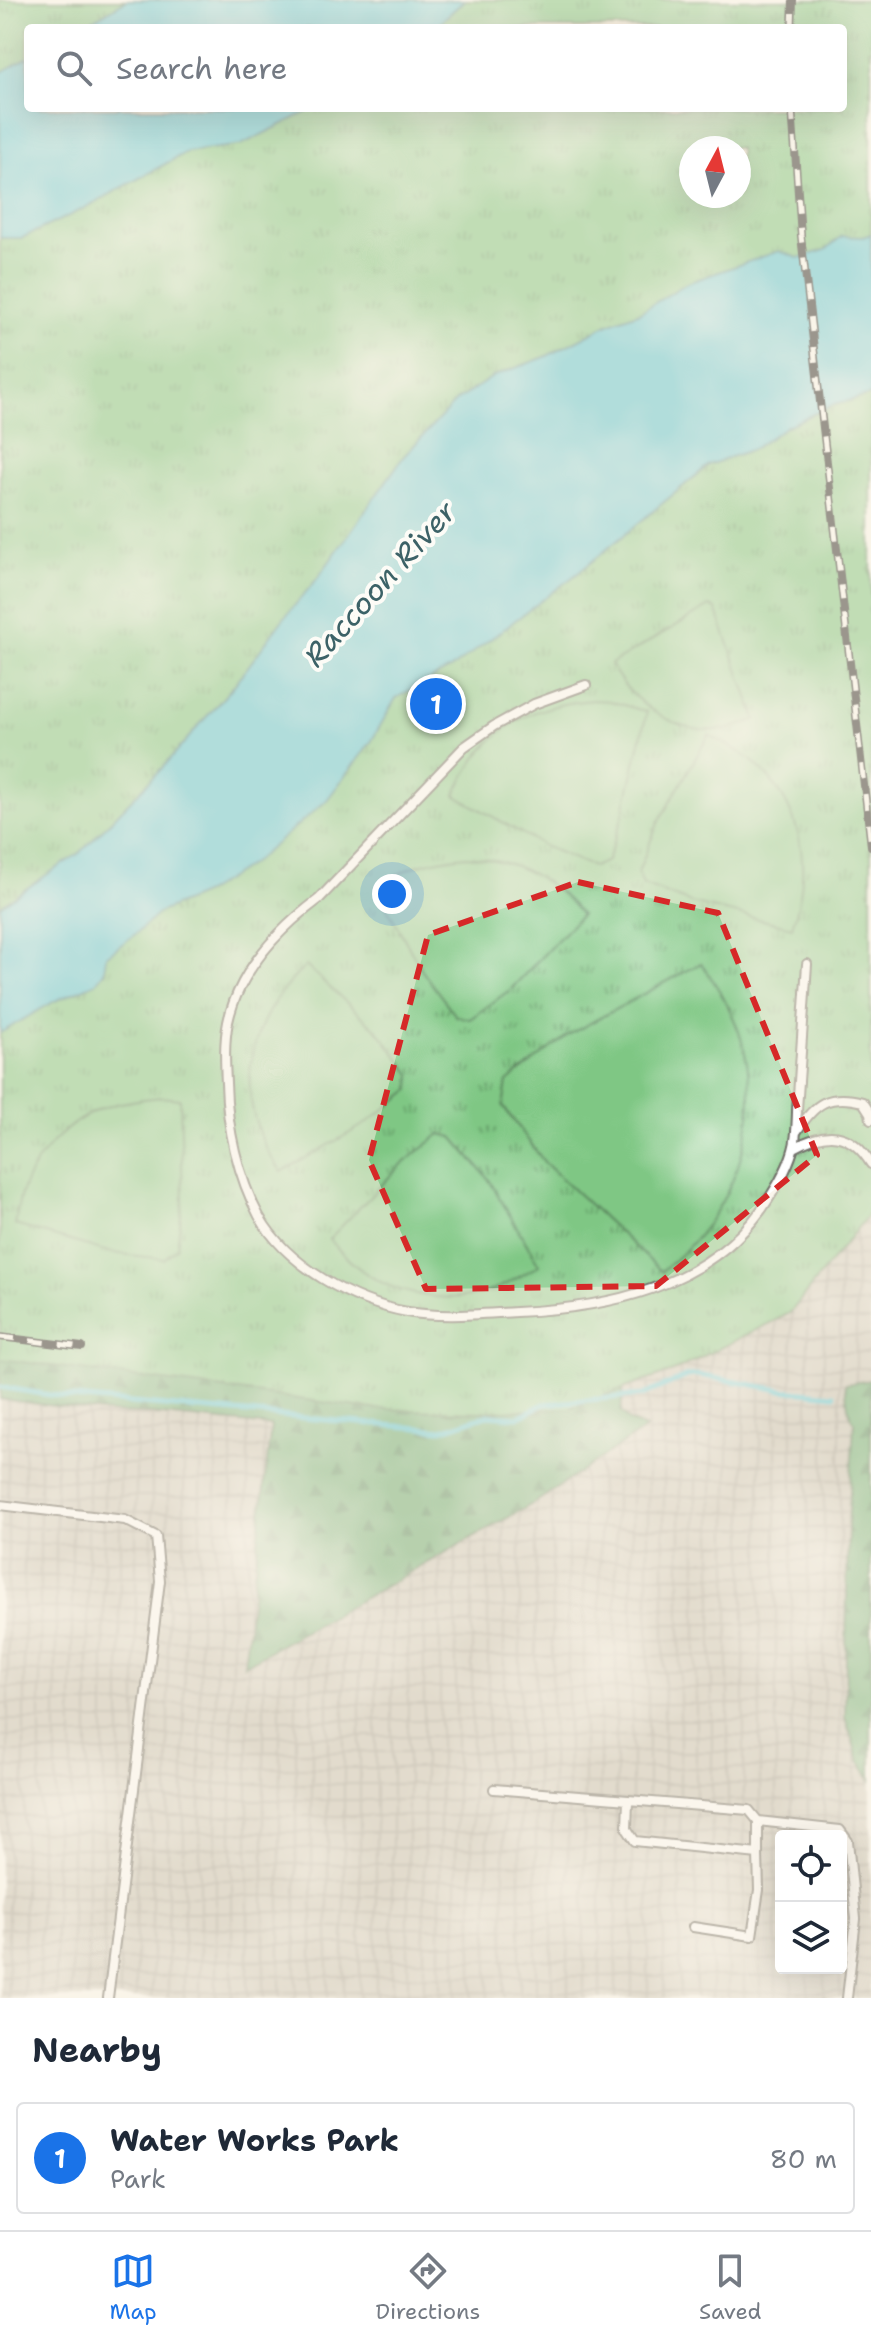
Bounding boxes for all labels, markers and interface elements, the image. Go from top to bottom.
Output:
search box [24,24,847,112]
icon: search [52,46,96,90]
text: Search here [116,48,287,89]
north arrow [679,136,751,208]
water label: Raccoon River [294,491,466,675]
pin: 1 [410,674,462,734]
your location [372,874,412,914]
map controls [775,1830,847,1974]
button: locate [775,1830,847,1902]
button: layers [775,1902,847,1974]
text: Nearby [32,2027,162,2073]
text: Water Works Park [110,2120,399,2161]
text: 1 [54,2141,66,2176]
text: 80 m [770,2141,837,2176]
text: Park [110,2161,166,2196]
tab: Map [109,2249,157,2326]
tab: Directions [375,2249,480,2326]
tab: Saved [699,2249,762,2326]

